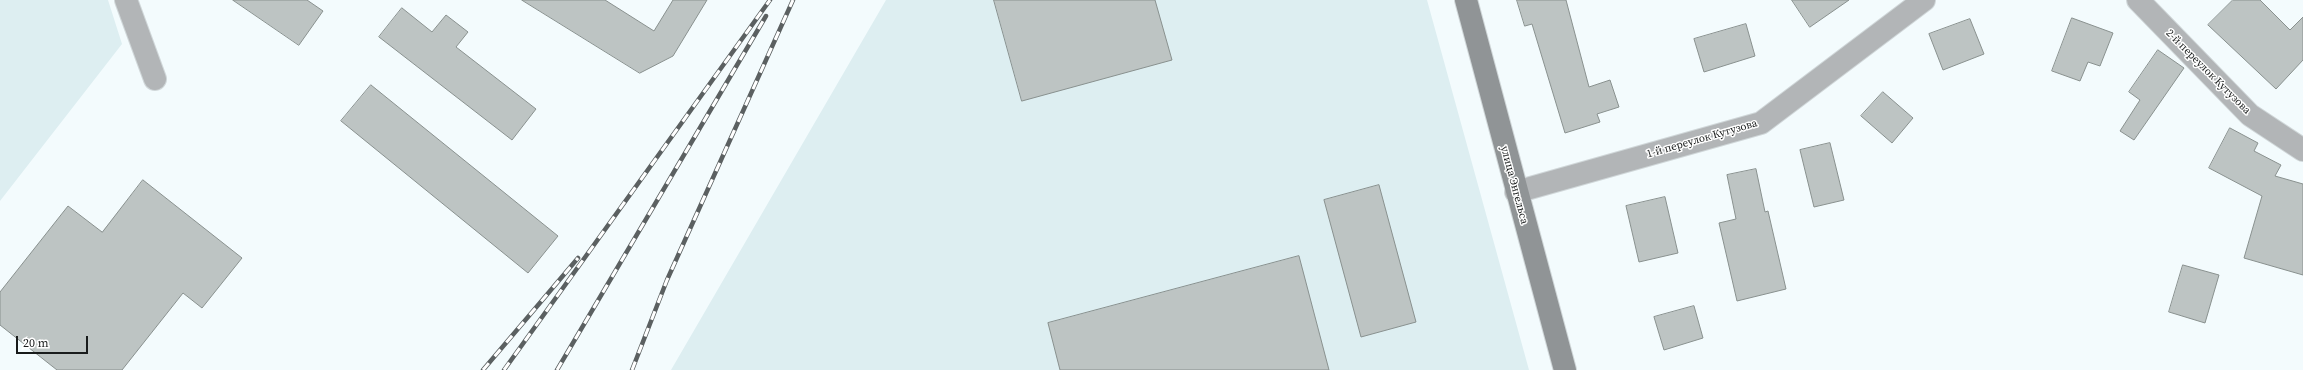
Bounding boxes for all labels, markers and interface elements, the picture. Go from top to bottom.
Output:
street label: 2-й переулок Кутузова [2163,27,2253,117]
street label: 1-й переулок Кутузова [1645,117,1759,161]
street label: улица Энгельса [1497,144,1531,226]
scale bar [18,328,90,354]
text: 20 m [23,335,49,351]

